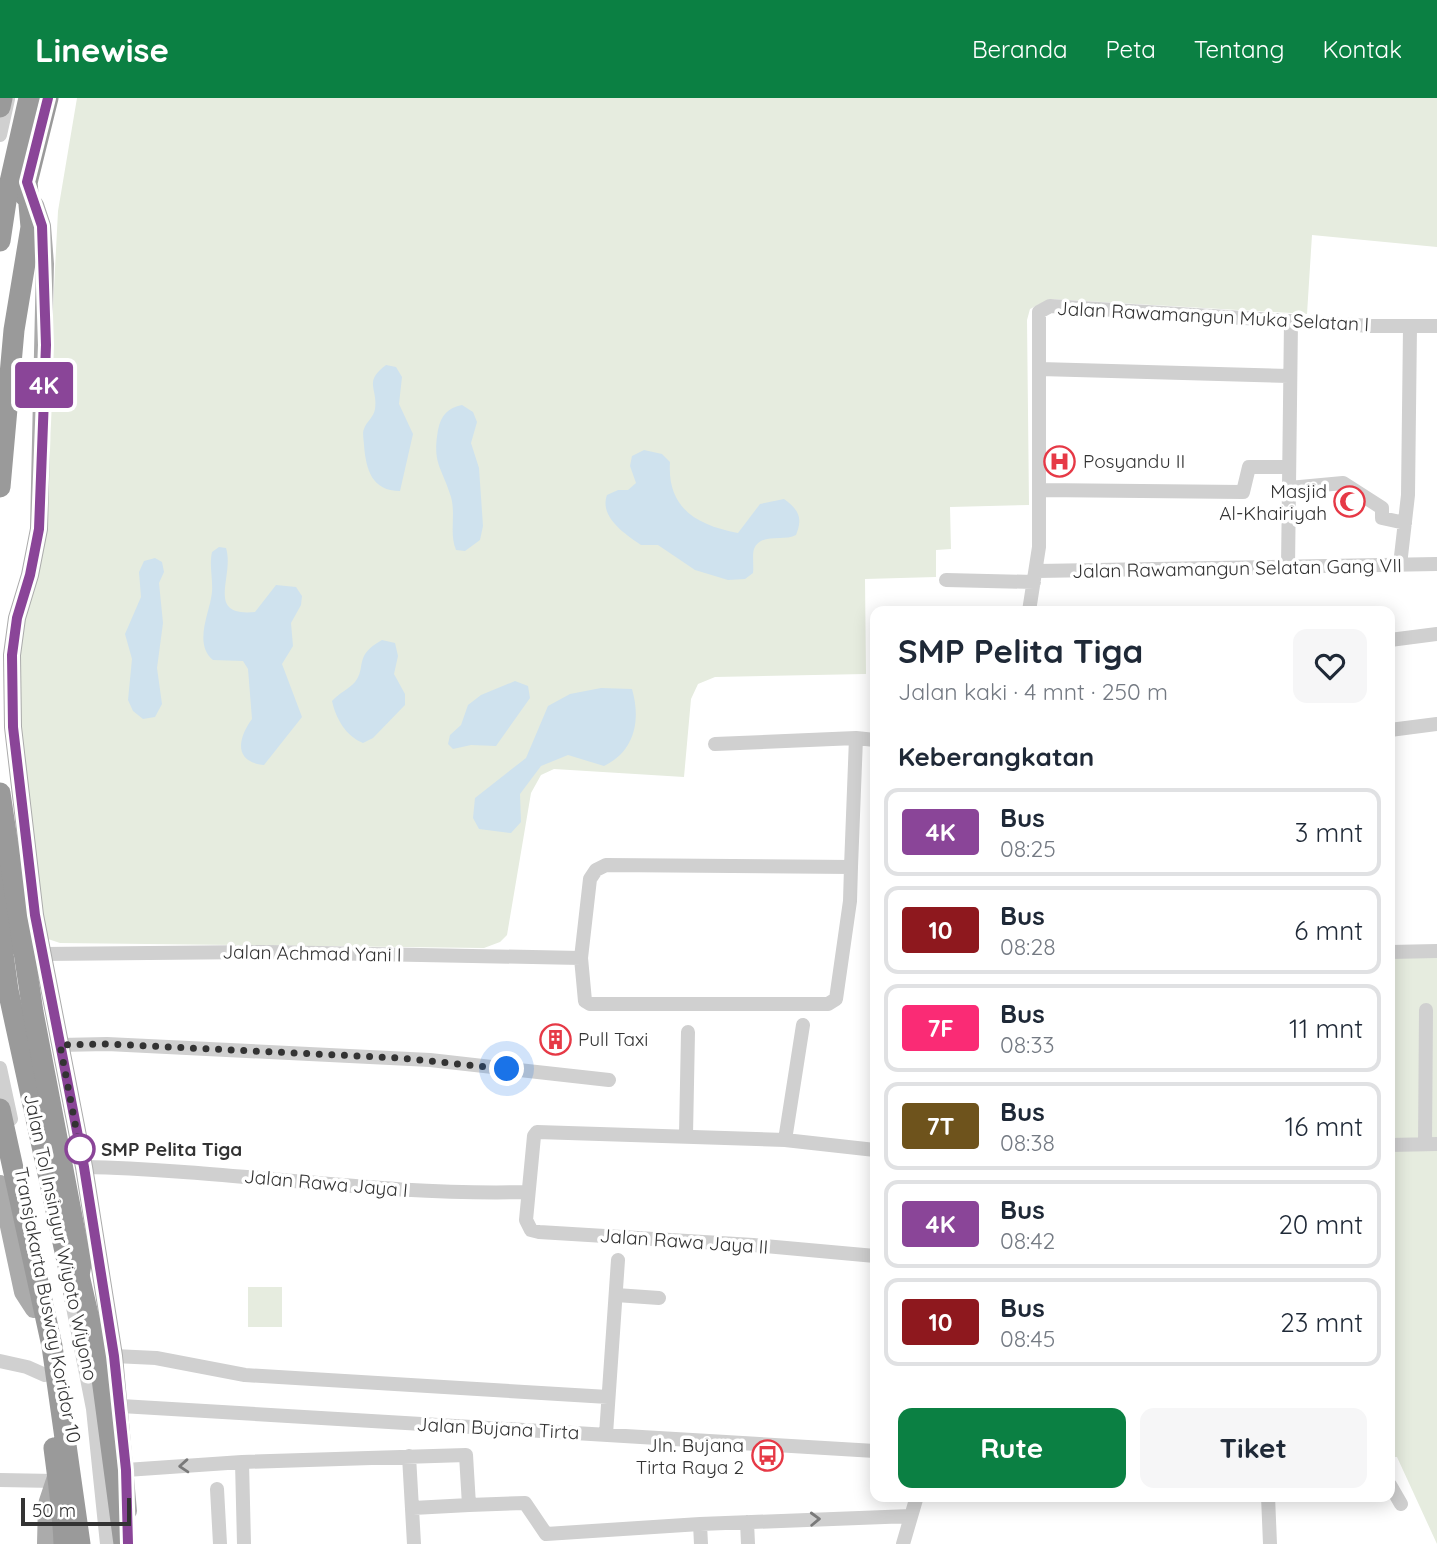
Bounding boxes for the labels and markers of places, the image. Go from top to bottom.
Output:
hospital icon: Posyandu II [1043,444,1077,478]
place label: Posyandu II [1083,449,1185,473]
place label: Masjid Al-Khairiyah [1219,479,1327,525]
mosque icon: Masjid Al-Khairiyah [1333,485,1367,519]
building icon: Pull Taxi [538,1022,572,1056]
place label: Pull Taxi [578,1027,648,1051]
marker: SMP Pelita Tiga [65,1134,95,1164]
place label: SMP Pelita Tiga [101,1137,242,1161]
place label: Jln. Bujana Tirta Raya 2 [636,1433,744,1479]
bus stop icon: Jln. Bujana Tirta Raya 2 [750,1439,784,1473]

